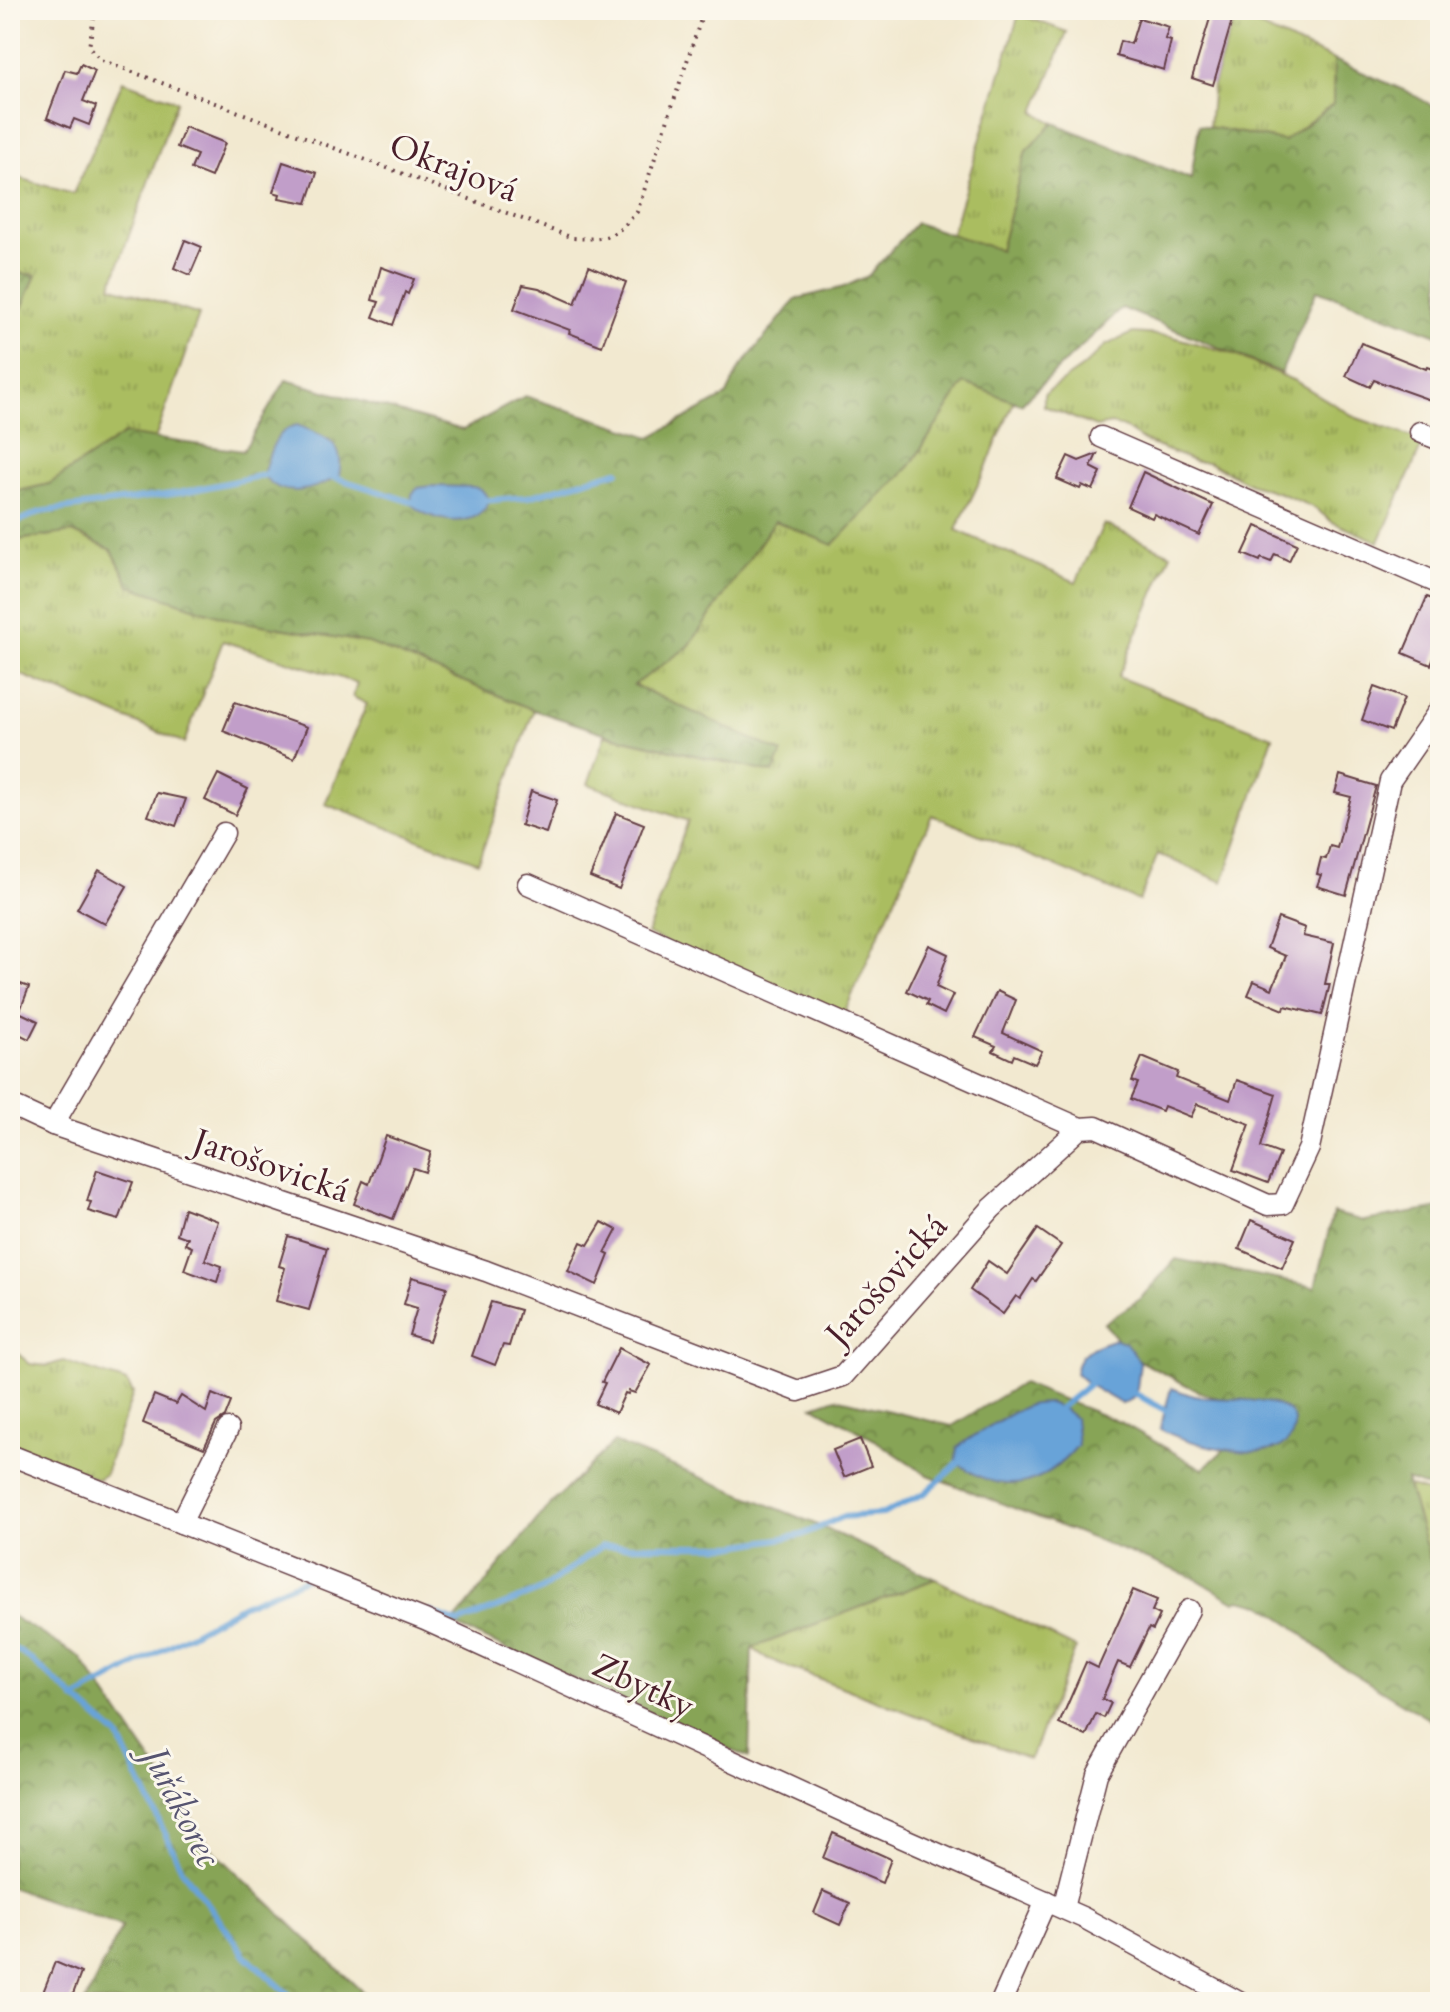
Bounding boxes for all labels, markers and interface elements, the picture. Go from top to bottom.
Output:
street label: Okrajová [383,122,525,214]
street label: Jarošovická [183,1116,356,1214]
street label: Jarošovická [812,1204,958,1359]
street label: Zbytky [585,1642,702,1729]
water label: Juřákorec [127,1731,233,1875]

